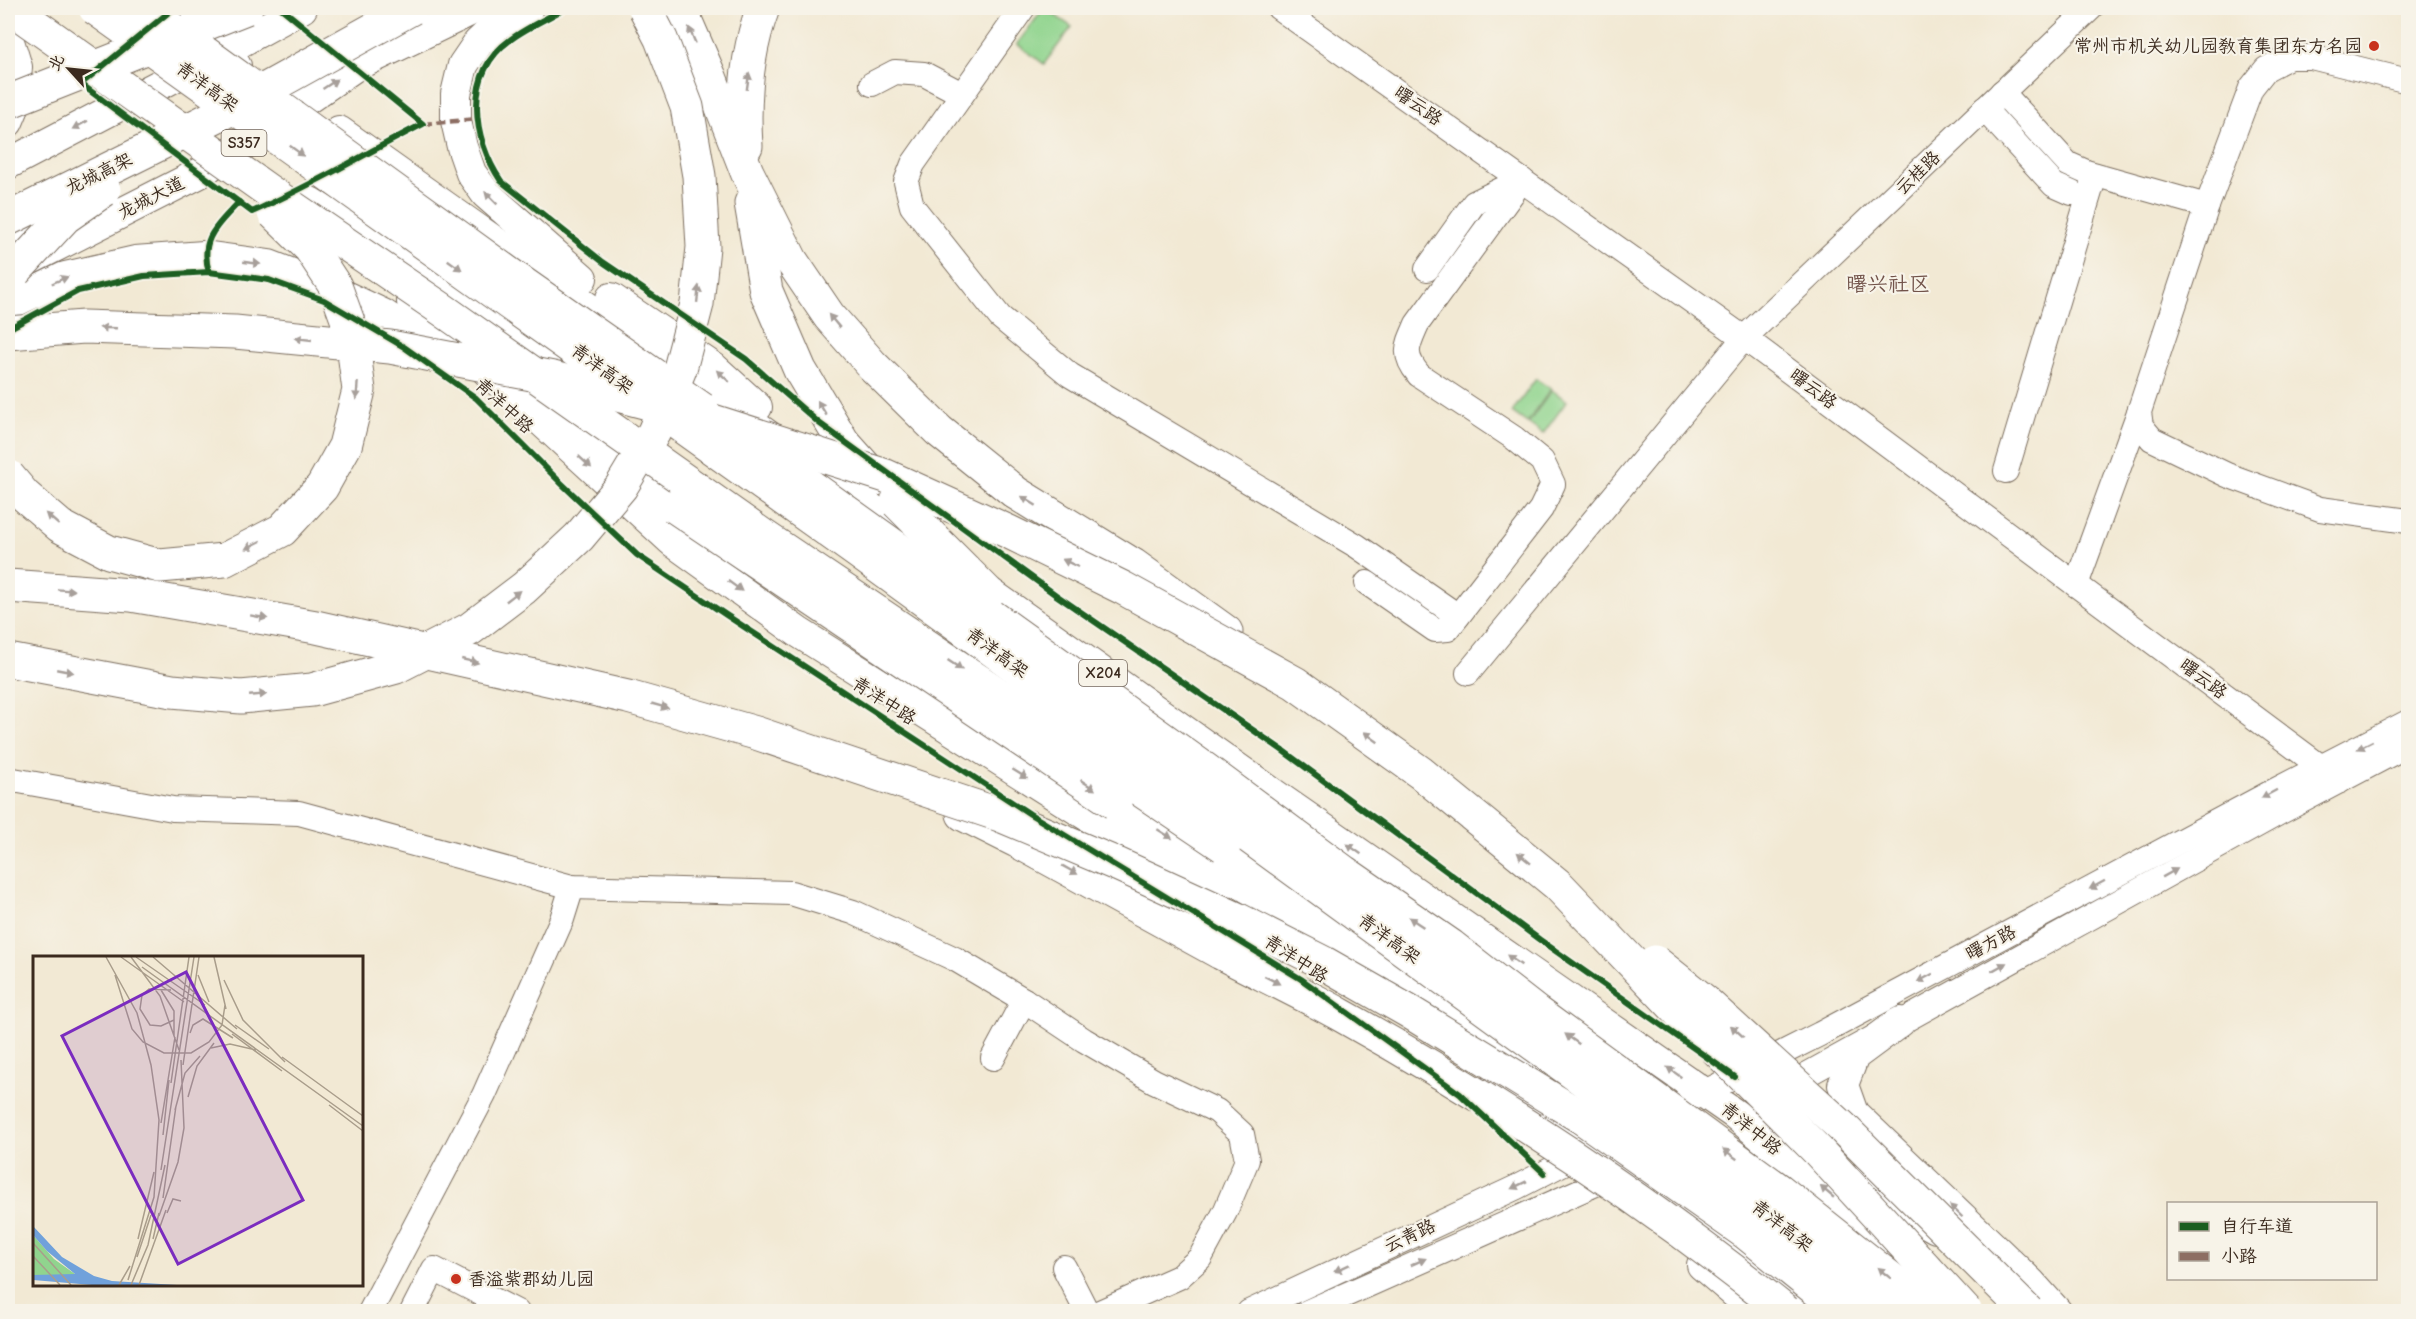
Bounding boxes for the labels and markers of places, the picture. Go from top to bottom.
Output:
place label: 常州市机关幼儿园教育集团东方名园 [2074,36,2362,57]
marker: 常州市机关幼儿园教育集团东方名园 [2367,39,2381,53]
place label: 香溢紫郡幼儿园 [468,1269,594,1290]
marker: 香溢紫郡幼儿园 [449,1272,463,1286]

